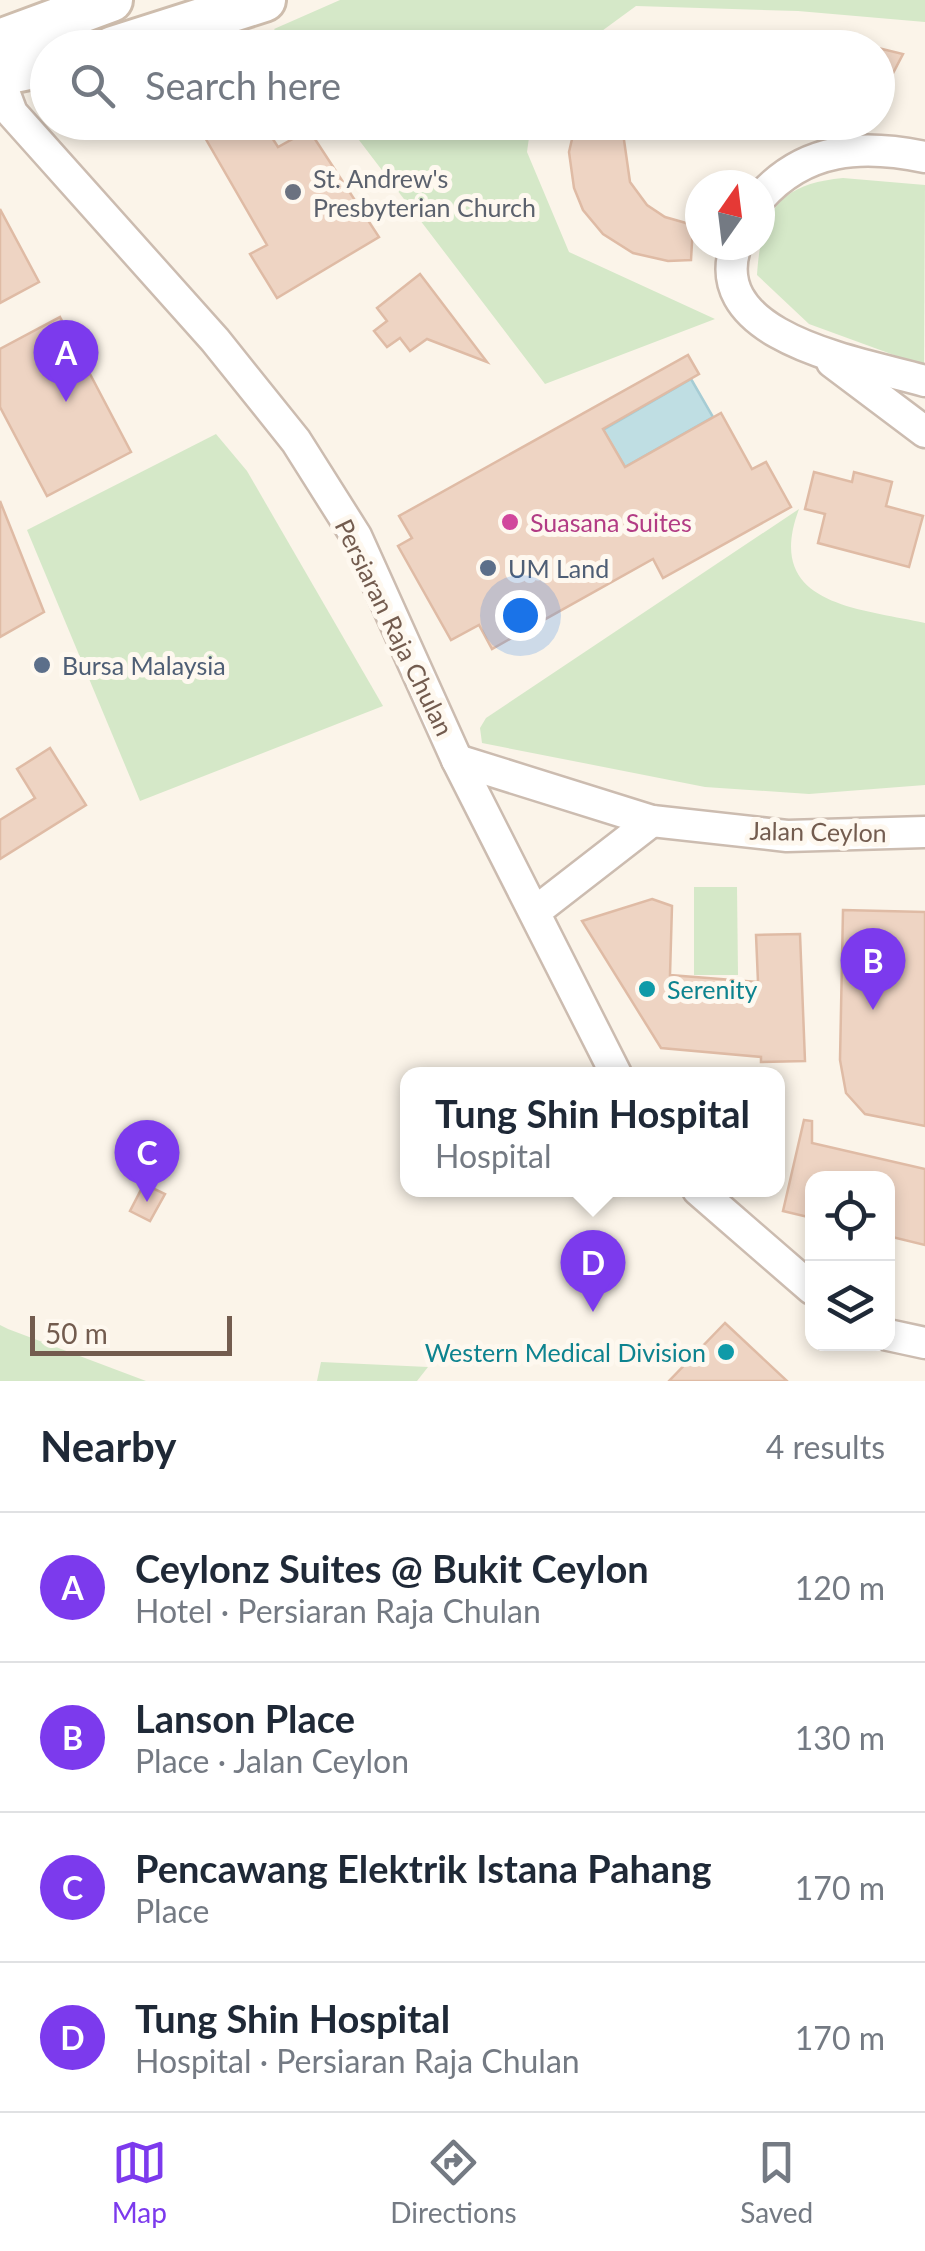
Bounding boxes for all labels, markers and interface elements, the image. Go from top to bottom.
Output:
search box [30,30,895,140]
icon: search [65,58,120,113]
text: Search here [145,62,341,108]
place label: St. Andrew's Presbyterian Church [313,163,536,222]
north arrow [685,170,775,260]
marker: St. Andrew's Presbyterian Church [282,181,304,203]
pin: A [34,320,98,402]
place label: Suasana Suites [530,507,692,537]
marker: Suasana Suites [499,511,521,533]
street label: Persiaran Raja Chulan [330,514,460,740]
place label: UM Land [508,553,609,583]
marker: UM Land [477,557,499,579]
your location [495,590,546,641]
place label: Bursa Malaysia [62,650,226,680]
marker: Bursa Malaysia [31,654,53,676]
street label: Jalan Ceylon [749,815,887,847]
pin: B [840,928,906,1010]
place label: Serenity [667,974,757,1004]
marker: Serenity [636,978,658,1000]
popup [400,1067,785,1197]
text: Tung Shin Hospital [435,1090,750,1136]
pin: C [114,1120,180,1202]
text: Hospital [435,1136,551,1175]
map controls [805,1171,895,1351]
button: locate [805,1171,895,1261]
pin: D [560,1230,626,1312]
button: layers [805,1261,895,1351]
scale bar [30,1311,232,1356]
text: 50 m [45,1316,108,1350]
place label: Western Medical Division [425,1337,706,1367]
marker: Western Medical Division [715,1341,737,1363]
text: Nearby [40,1421,177,1471]
text: 4 results [766,1427,885,1466]
text: Ceylonz Suites @ Bukit Ceylon [135,1545,649,1591]
text: A [61,1568,84,1607]
text: 120 m [795,1568,885,1607]
text: Hotel · Persiaran Raja Chulan [135,1591,541,1630]
text: Lanson Place [135,1695,355,1741]
text: B [62,1718,83,1757]
text: 130 m [795,1718,885,1757]
text: Place · Jalan Ceylon [135,1741,409,1780]
text: Pencawang Elektrik Istana Pahang [135,1845,712,1891]
text: C [62,1868,83,1907]
text: 170 m [795,1868,885,1907]
text: Place [135,1891,209,1930]
text: Tung Shin Hospital [135,1995,450,2041]
text: D [60,2018,85,2057]
text: 170 m [795,2018,885,2057]
text: Hospital · Persiaran Raja Chulan [135,2041,580,2080]
tab: Map [112,2135,167,2229]
tab: Directions [390,2135,517,2229]
tab: Saved [740,2135,813,2229]

